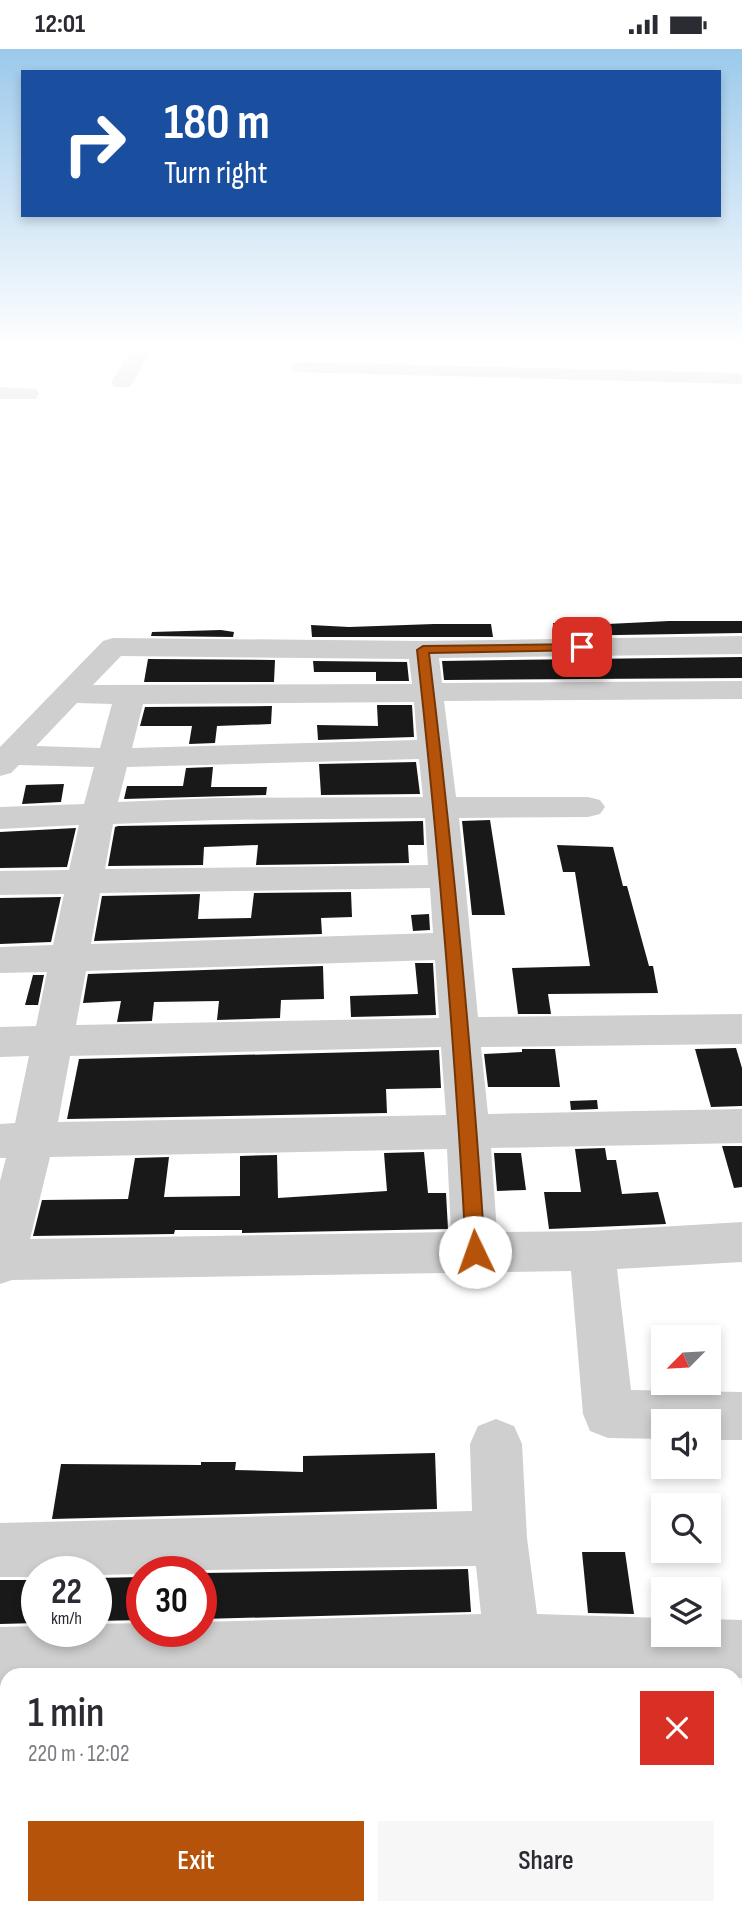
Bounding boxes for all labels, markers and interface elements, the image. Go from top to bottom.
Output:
text: 12:01 [35,9,85,40]
text: 180 m [164,94,270,153]
icon: right [49,98,140,189]
text: Turn right [164,154,268,193]
pin [552,617,612,677]
icon: arrive [563,628,601,666]
position arrow [438,1215,512,1289]
north arrow [651,1325,721,1395]
map controls [651,1325,721,1647]
button: sound [651,1409,721,1479]
button: search [651,1493,721,1563]
speed limit sign: 30 [126,1556,217,1647]
text: 22 [51,1571,82,1614]
button: layers [651,1577,721,1647]
text: km/h [51,1608,82,1629]
text: 1 min [28,1688,104,1739]
button: close [640,1691,714,1765]
text: 220 m · 12:02 [28,1740,129,1768]
button: Exit [28,1821,364,1901]
button: Share [378,1821,714,1901]

